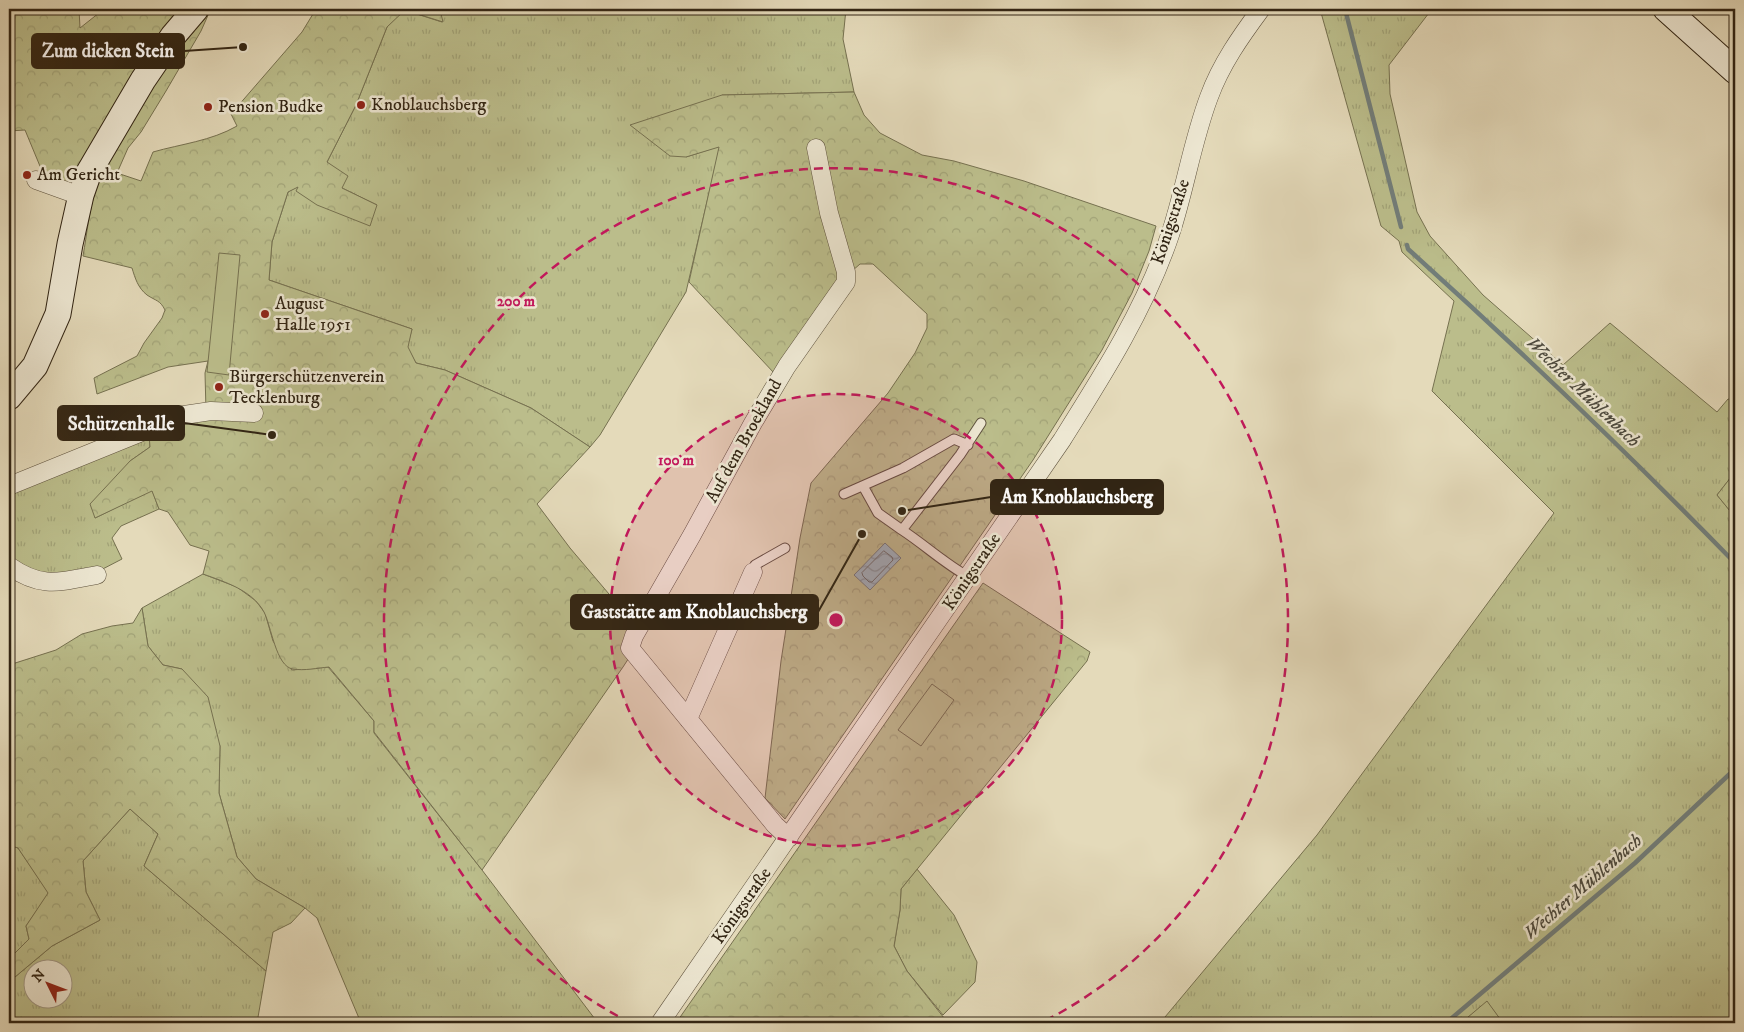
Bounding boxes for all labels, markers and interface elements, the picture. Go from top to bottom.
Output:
callout: Zum dicken Stein [32,34,184,68]
text: Zum dicken Stein [42,40,175,63]
place label: Knoblauchsberg [371,94,487,116]
place label: Pension Budke [218,96,323,118]
marker: Knoblauchsberg [355,99,367,111]
marker: Pension Budke [202,101,214,113]
place label: Am Gericht [37,164,120,186]
marker: Am Gericht [21,169,33,181]
street label: Königstraße [1147,177,1195,267]
text: 200 m [497,292,536,311]
place label: August Halle 1951 [275,293,351,336]
marker: August Halle 1951 [259,308,271,320]
water label: Wechter Mühlenbach [1521,332,1645,452]
place label: Bürgerschützenverein Tecklenburg [229,366,385,409]
street label: Auf dem Broekland [701,375,787,507]
marker: Bürgerschützenverein Tecklenburg [213,381,225,393]
callout: Schützenhalle [58,406,184,440]
text: Schützenhalle [68,413,174,436]
text: 100 m [658,451,695,470]
callout: Am Knoblauchsberg [991,480,1163,514]
text: Am Knoblauchsberg [1000,486,1154,509]
street label: Königstraße [938,529,1006,615]
callout: Gaststätte am Knoblauchsberg [571,595,818,629]
text: Gaststätte am Knoblauchsberg [581,601,808,624]
centre of rings [827,611,845,629]
water label: Wechter Mühlenbach [1519,829,1647,945]
street label: Königstraße [708,863,776,949]
north arrow [22,960,72,1010]
text: N [29,965,50,986]

